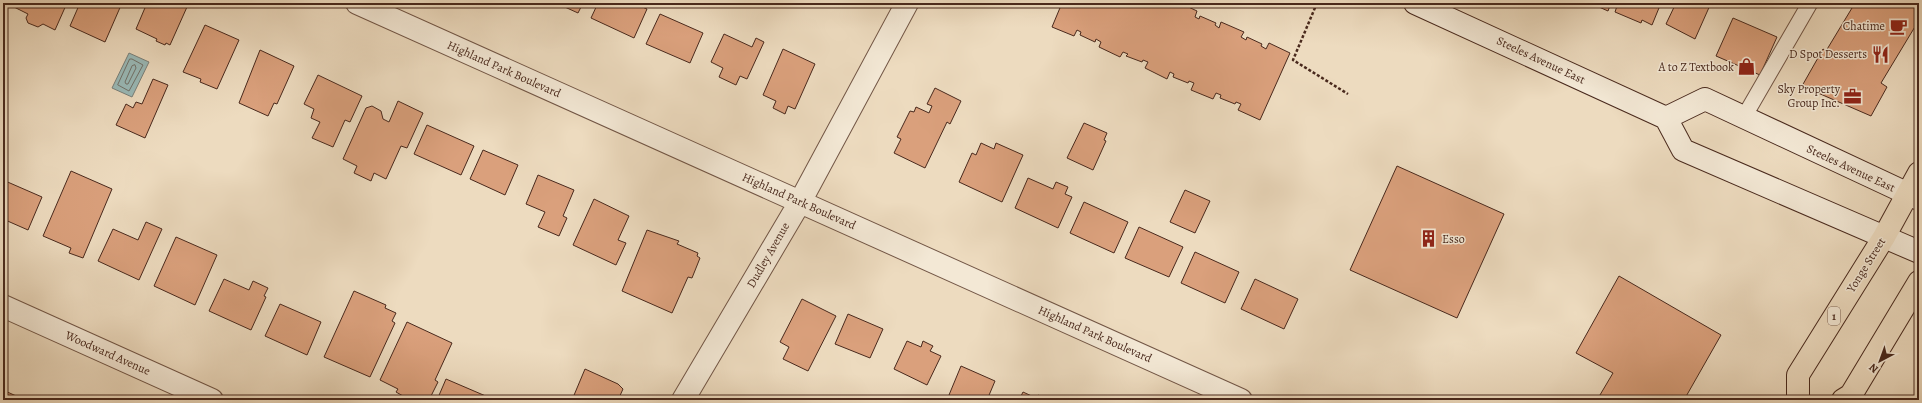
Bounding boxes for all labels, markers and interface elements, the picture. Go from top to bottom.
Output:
cafe icon: Chatime [1888,16,1908,36]
place label: Chatime [1843,18,1885,34]
street label: Steeles Avenue East [1494,32,1588,88]
street label: Highland Park Boulevard [445,37,564,102]
restaurant icon: D Spot Desserts [1870,44,1890,64]
place label: D Spot Desserts [1789,46,1867,62]
shop icon: A to Z Textbook [1737,57,1757,77]
place label: A to Z Textbook [1657,59,1734,75]
place label: Sky Property Group Inc. [1778,81,1841,111]
office icon: Sky Property Group Inc. [1843,86,1863,106]
street label: Steeles Avenue East [1804,140,1898,196]
street label: Highland Park Boulevard [740,169,859,234]
street label: Dudley Avenue [743,219,793,291]
building icon: Esso [1419,229,1439,249]
place label: Esso [1442,231,1465,247]
street label: Yonge Street [1842,235,1889,296]
street label: Highland Park Boulevard [1036,302,1155,367]
road number: 1 [1828,307,1840,325]
street label: Woodward Avenue [62,327,153,379]
north arrow [1860,341,1900,381]
text: N [1866,360,1882,376]

